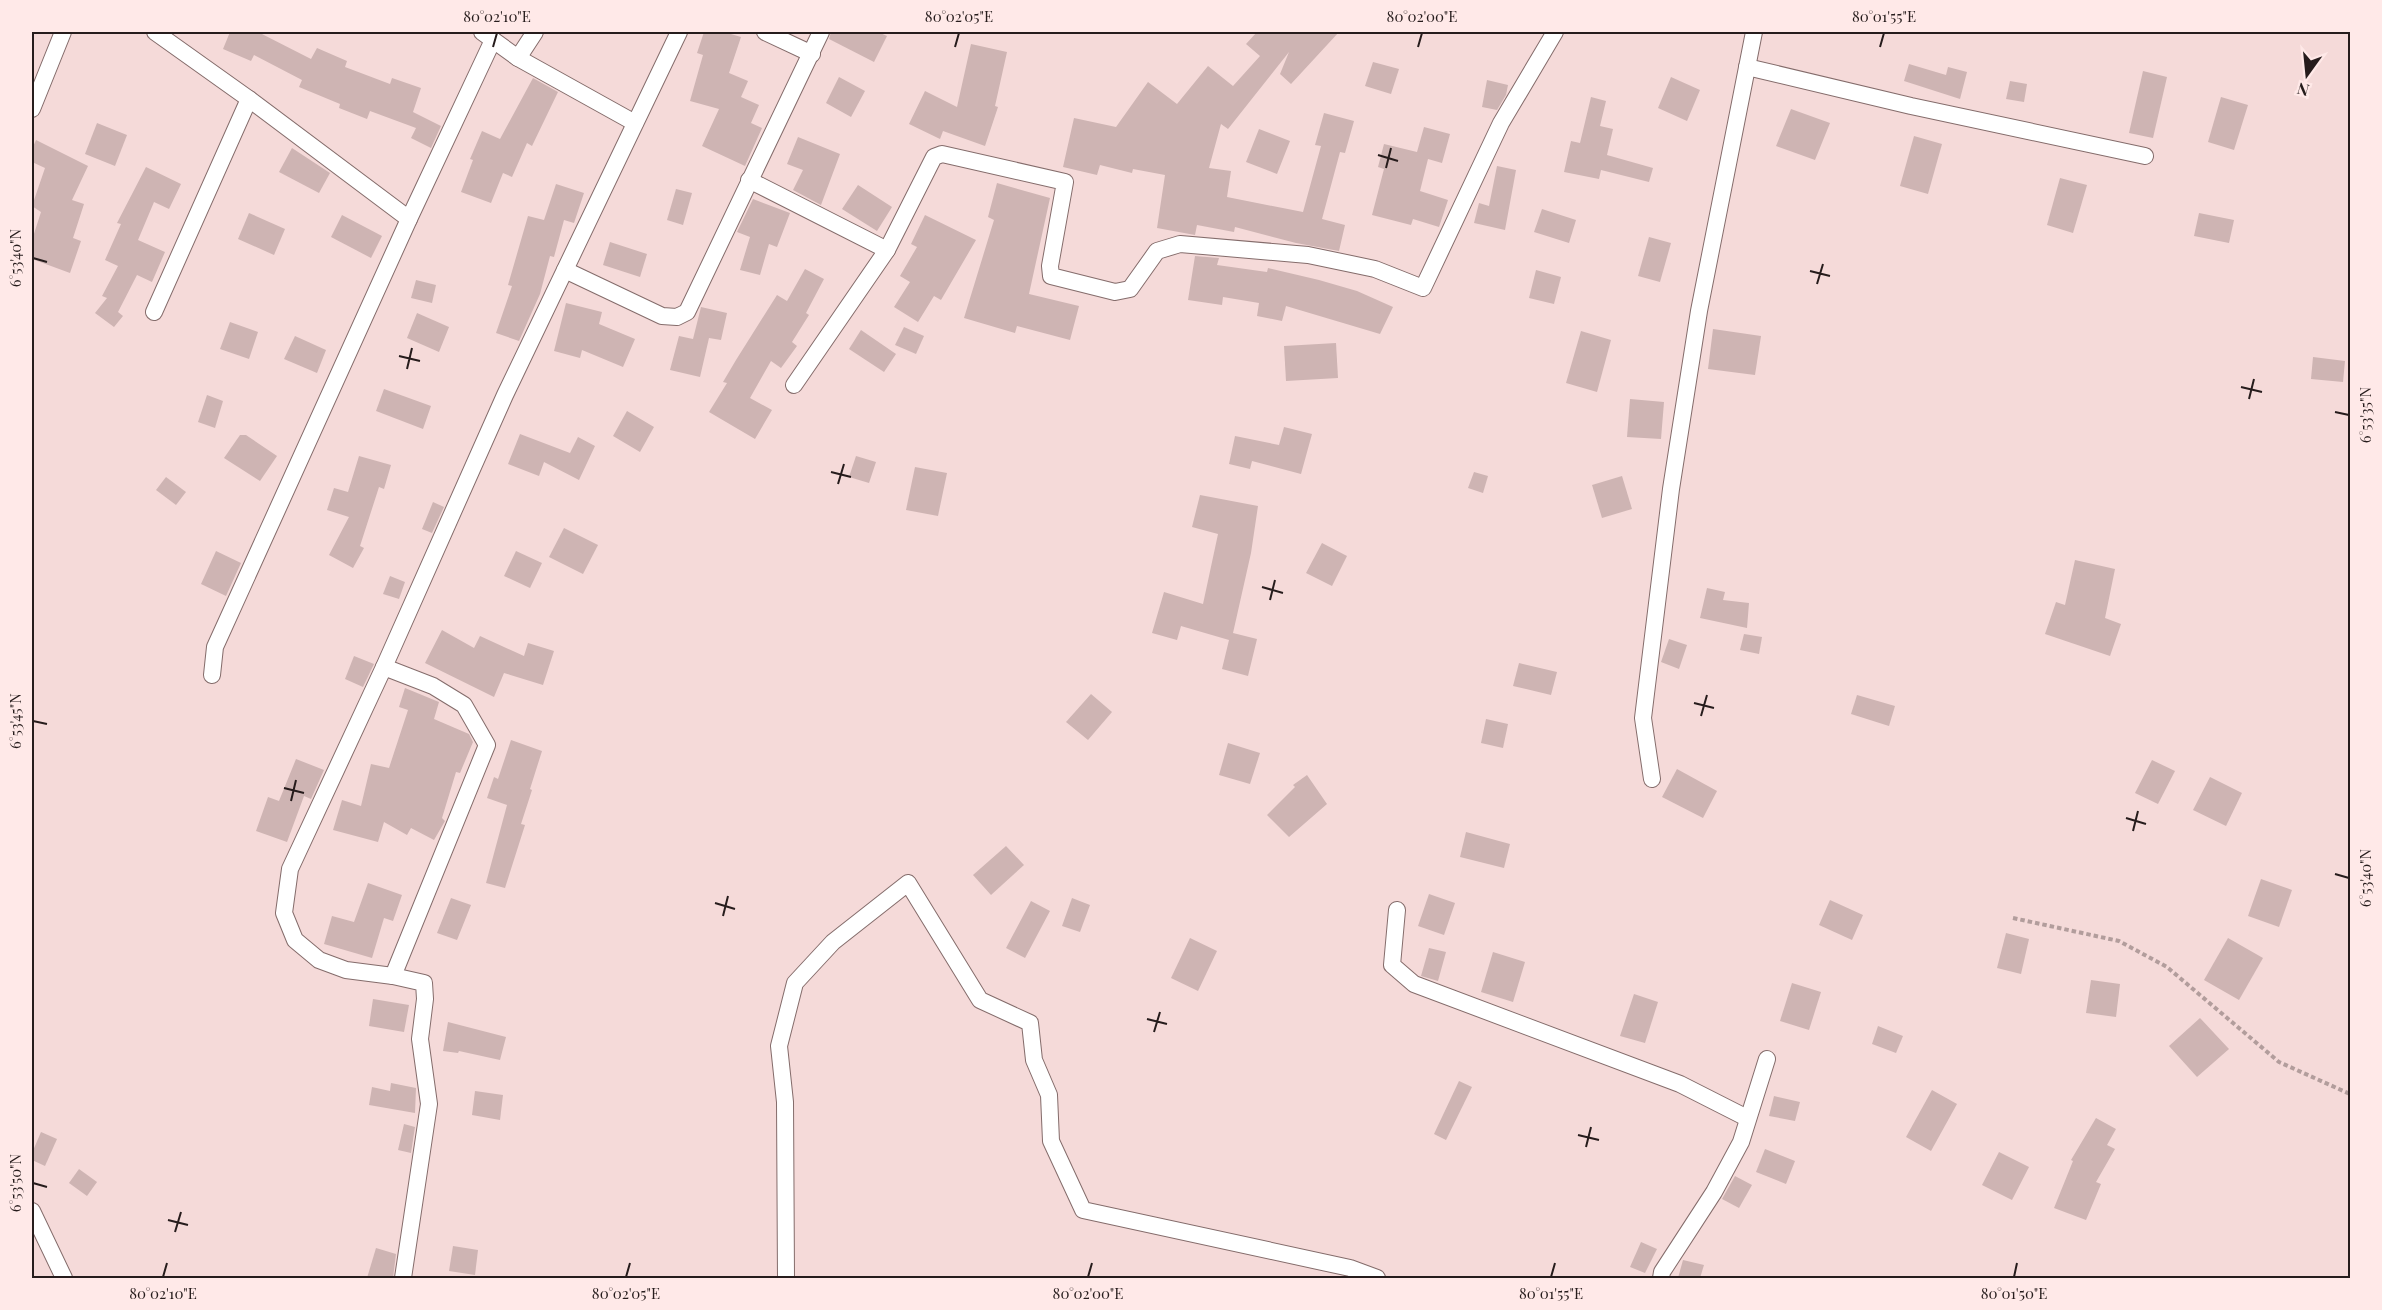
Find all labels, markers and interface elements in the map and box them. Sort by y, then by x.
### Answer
text: 80°02'10"E [463,6,531,26]
text: 80°02'05"E [925,6,993,26]
text: 80°02'00"E [1387,6,1457,26]
text: 80°01'55"E [1852,6,1916,26]
north arrow [2277,45,2337,105]
text: N [2294,78,2311,102]
text: 6°53'40"N [5,228,25,287]
text: 6°53'35"N [2355,386,2375,443]
text: 6°53'45"N [5,693,25,749]
text: 6°53'40"N [2355,848,2375,907]
text: 6°53'50"N [5,1153,25,1212]
text: 80°02'10"E [129,1283,197,1303]
text: 80°02'05"E [592,1283,660,1303]
text: 80°02'00"E [1053,1283,1123,1303]
text: 80°01'55"E [1519,1283,1583,1303]
text: 80°01'50"E [1981,1283,2047,1303]

